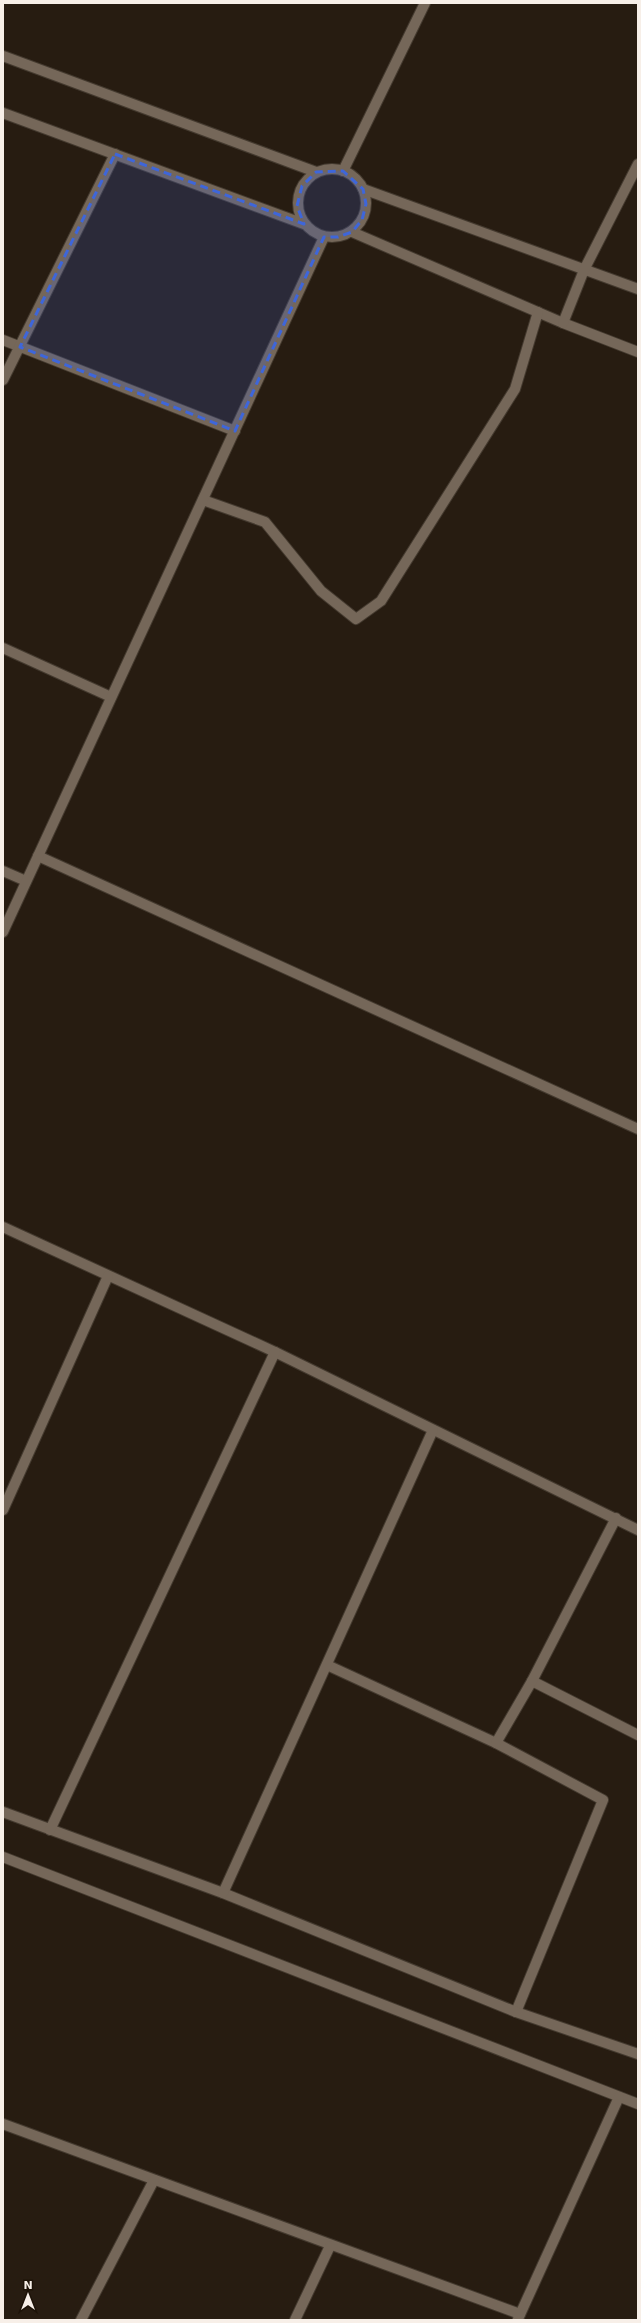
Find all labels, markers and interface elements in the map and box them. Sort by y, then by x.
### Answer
north arrow [8,2275,48,2315]
text: N [23,2279,33,2292]

